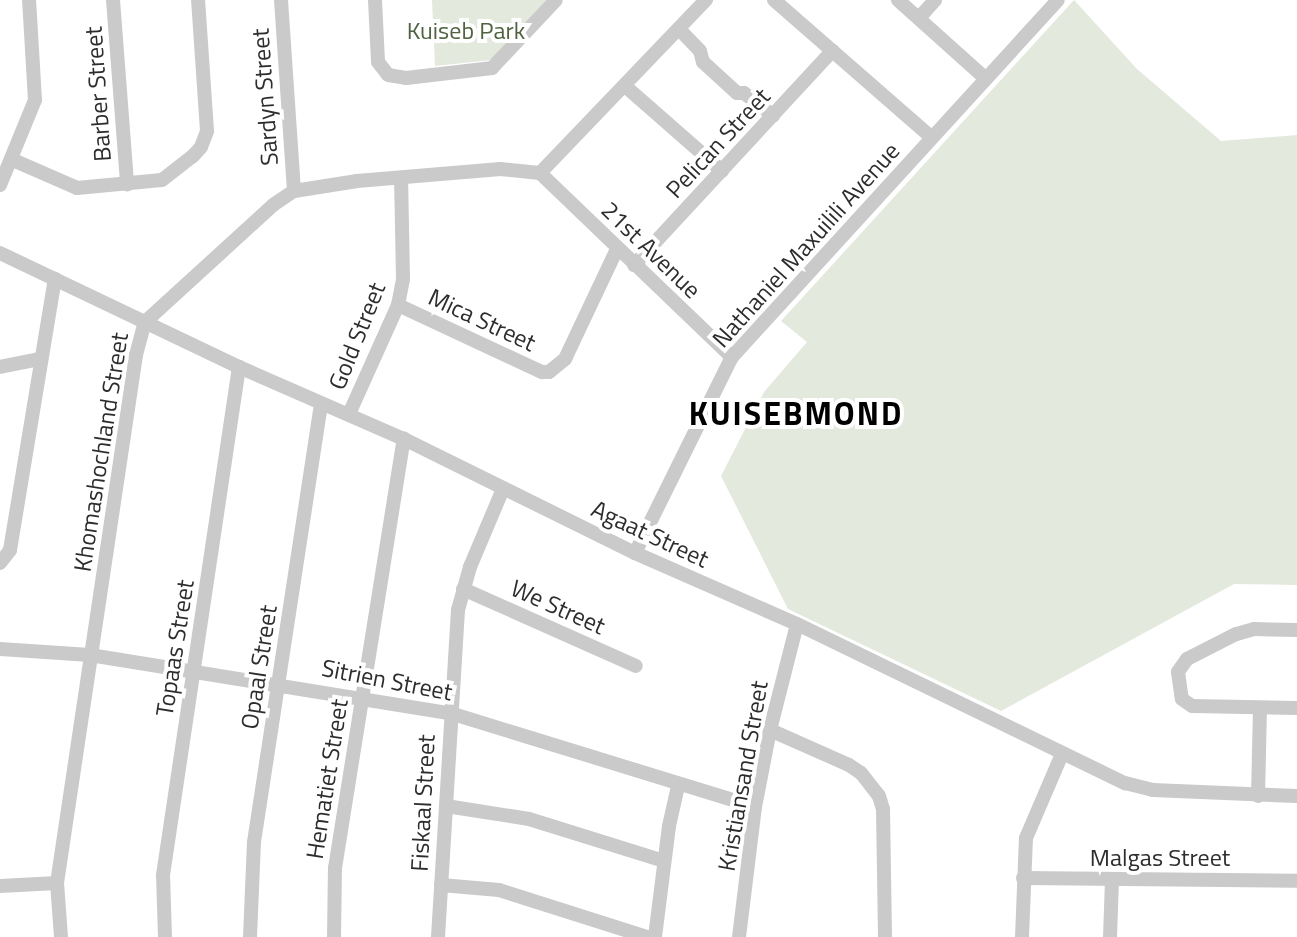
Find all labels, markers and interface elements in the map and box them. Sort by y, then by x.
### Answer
park label: Kuiseb Park [407,17,525,45]
street label: Barber Street [79,26,117,162]
street label: Sardyn Street [246,27,284,167]
street label: Pelican Street [660,82,776,204]
street label: Nathaniel Maxuilili Avenue [706,137,906,353]
street label: 21st Avenue [595,196,707,304]
street label: Gold Street [323,278,391,394]
street label: Mica Street [424,283,540,357]
street label: Khomashochland Street [68,330,134,574]
district label: KUISEBMOND [689,394,903,432]
street label: Agaat Street [587,494,713,574]
street label: We Street [506,573,610,641]
street label: Topaas Street [150,578,200,718]
street label: Opaal Street [235,603,283,731]
street label: Sitrien Street [319,653,455,707]
street label: Kristiansand Street [712,679,774,873]
street label: Hematiet Street [300,697,354,861]
street label: Fiskaal Street [405,734,441,872]
street label: Malgas Street [1090,844,1230,872]

